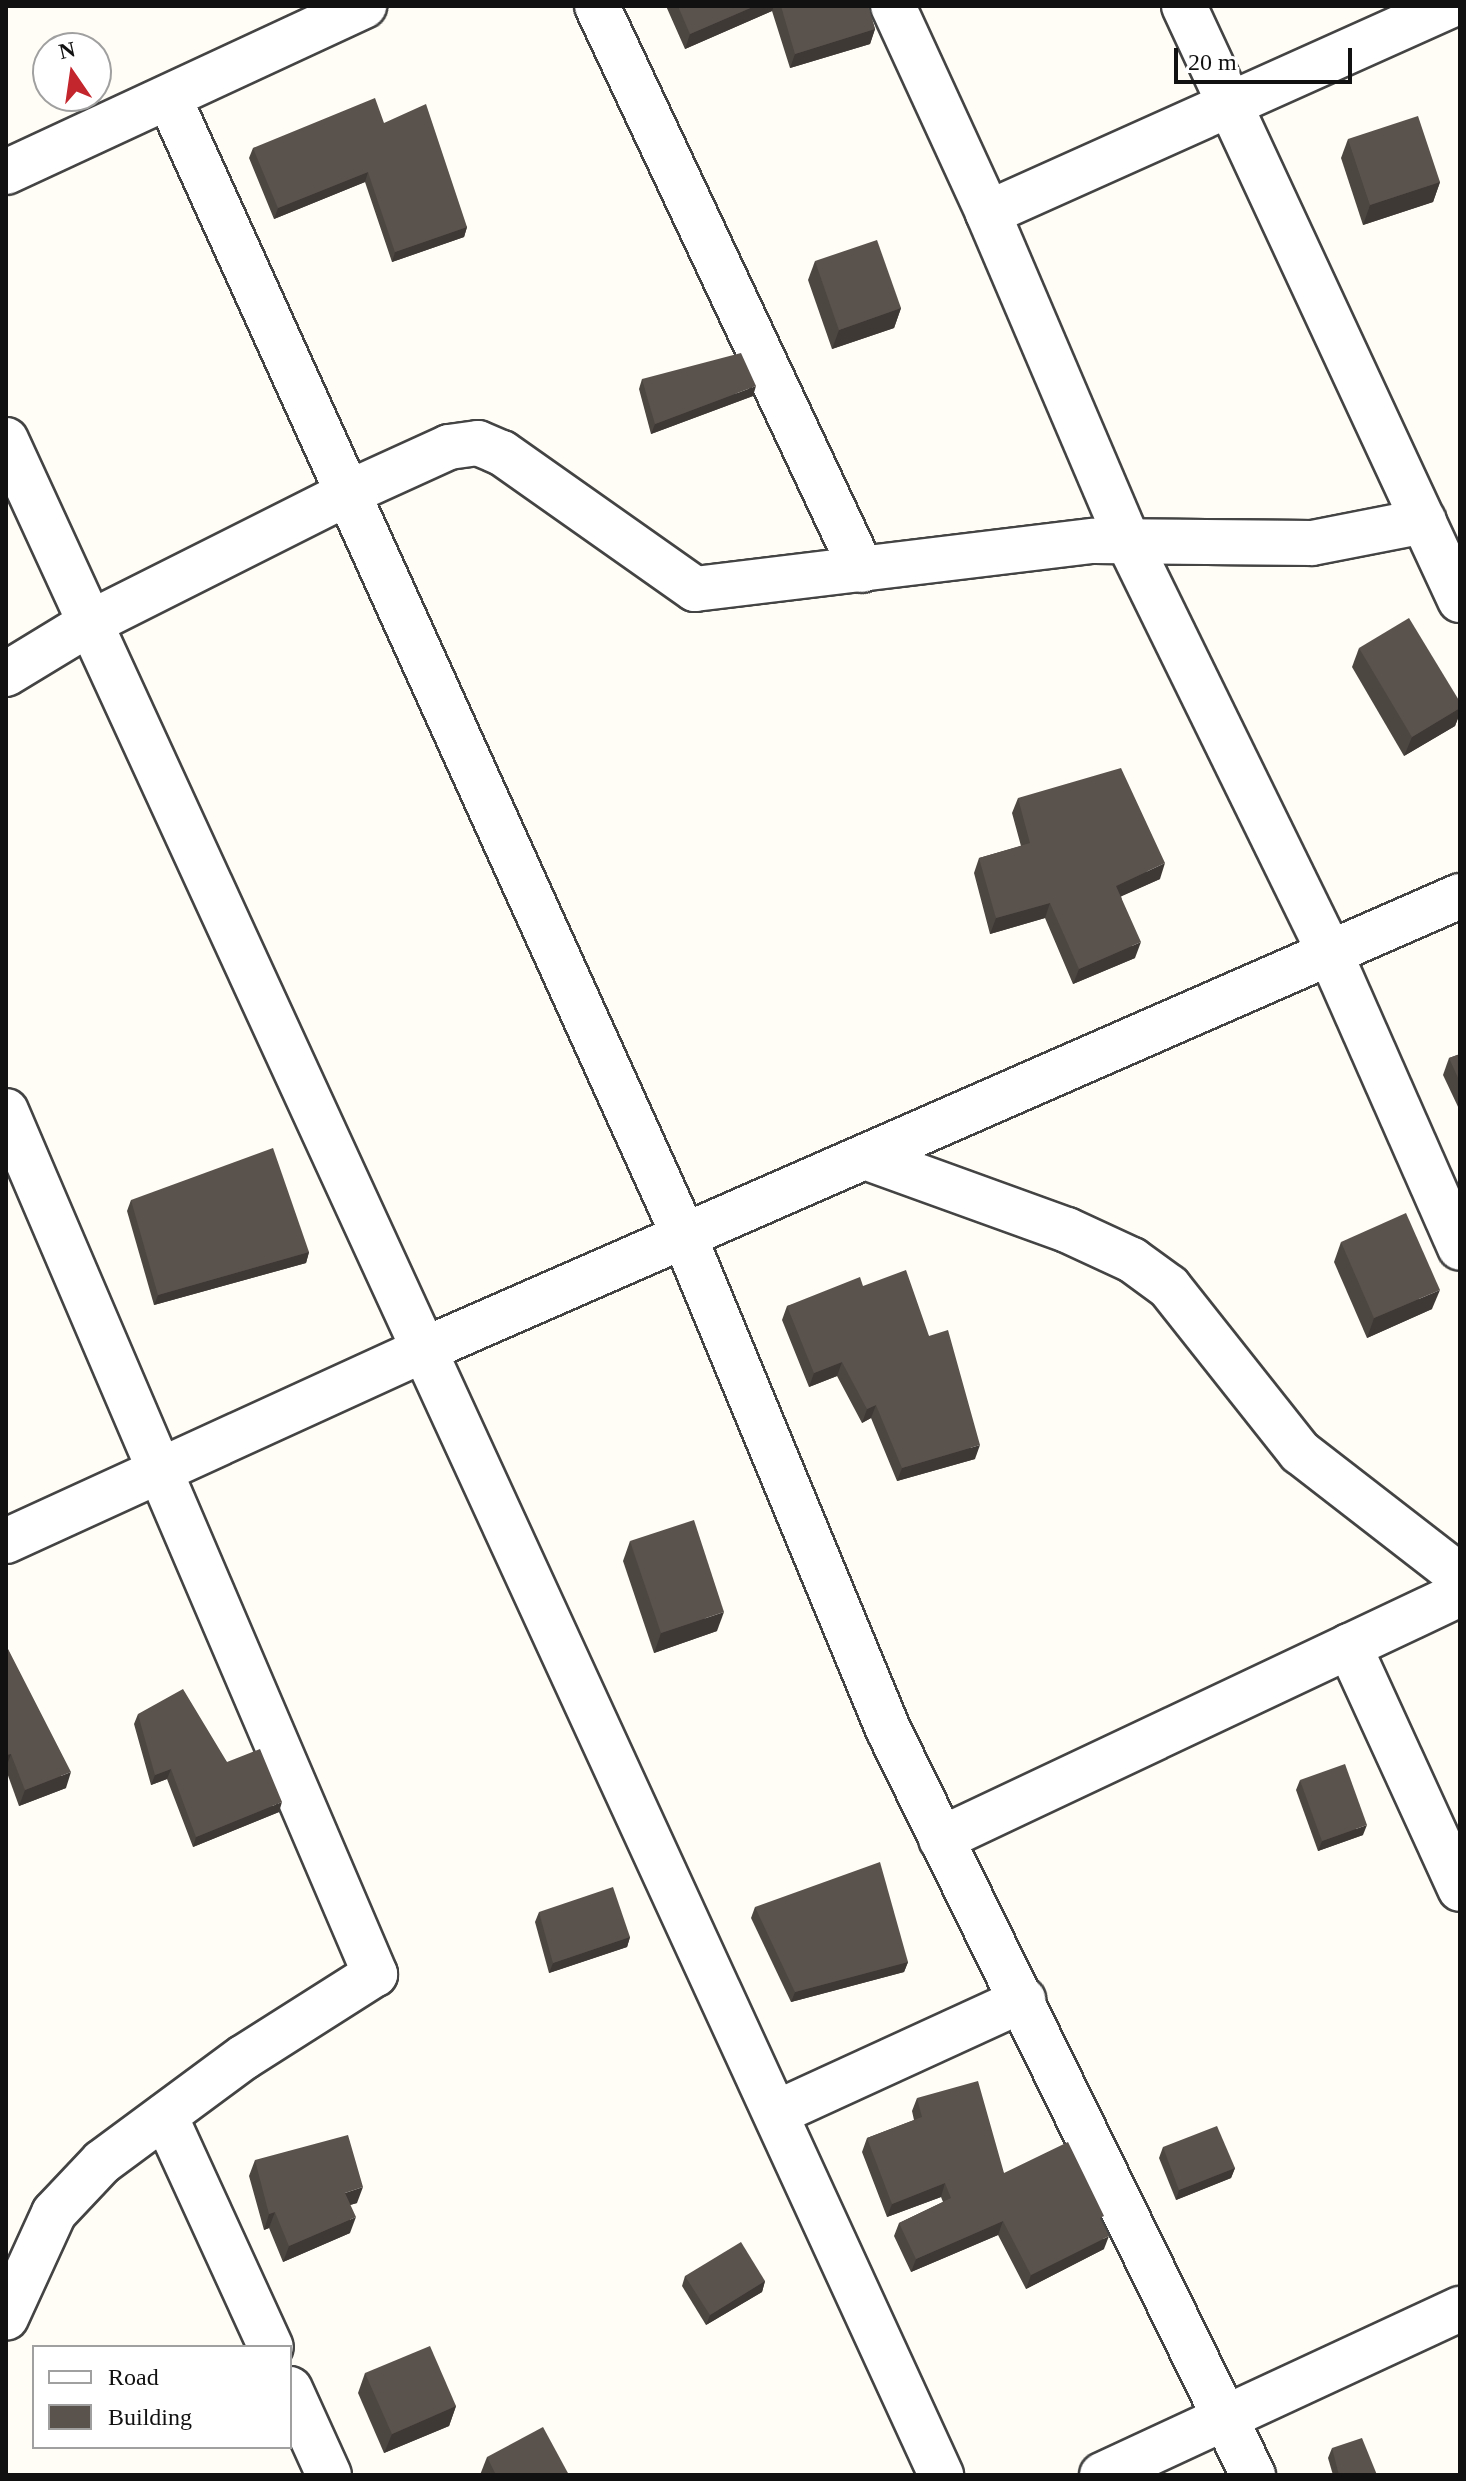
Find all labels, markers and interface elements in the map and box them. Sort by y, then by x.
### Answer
north arrow [32,32,112,112]
scale bar [1178,32,1356,82]
text: N [56,36,77,64]
text: 20 m [1188,49,1237,75]
legend [32,2345,292,2449]
text: Road [108,2364,159,2390]
text: Building [108,2404,192,2430]

